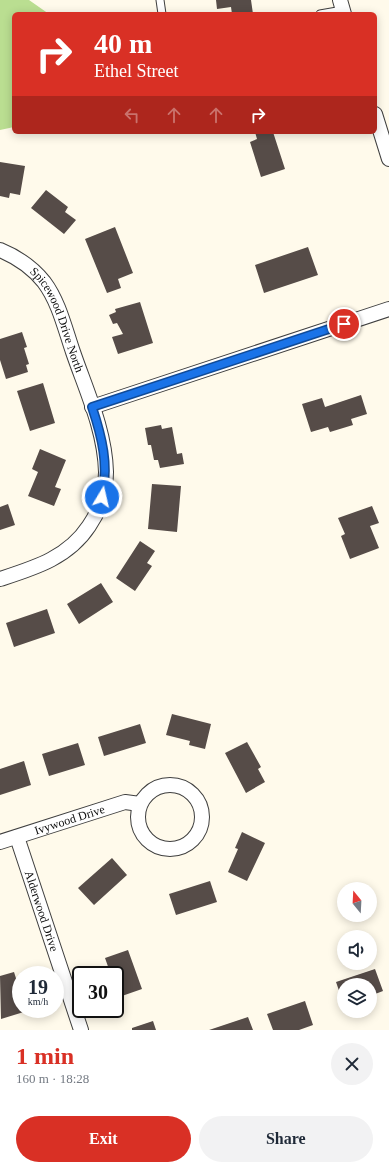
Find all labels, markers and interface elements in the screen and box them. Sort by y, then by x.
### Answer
icon: right [28,28,80,80]
text: 40 m [94,28,152,59]
text: Ethel Street [94,61,178,81]
icon: left [121,104,143,126]
icon: ahead [163,104,185,126]
icon: ahead [205,104,227,126]
icon: right [247,104,269,126]
street label: Spicewood Drive North [27,264,87,374]
pin [327,307,361,341]
icon: arrive [333,313,355,335]
position arrow [81,476,123,518]
street label: Ivywood Drive [33,802,106,838]
street label: Alderwood Drive [22,869,61,953]
north arrow [337,882,377,922]
map controls [337,882,377,1018]
button: sound [337,930,377,970]
speed limit sign: 30 [72,966,124,1018]
text: 19 [28,976,48,998]
button: layers [337,978,377,1018]
text: km/h [28,996,48,1007]
text: 1 min [16,1043,74,1069]
button: close [331,1043,373,1085]
text: 160 m · 18:28 [16,1071,89,1086]
button: Exit [16,1116,191,1162]
button: Share [199,1116,373,1162]

